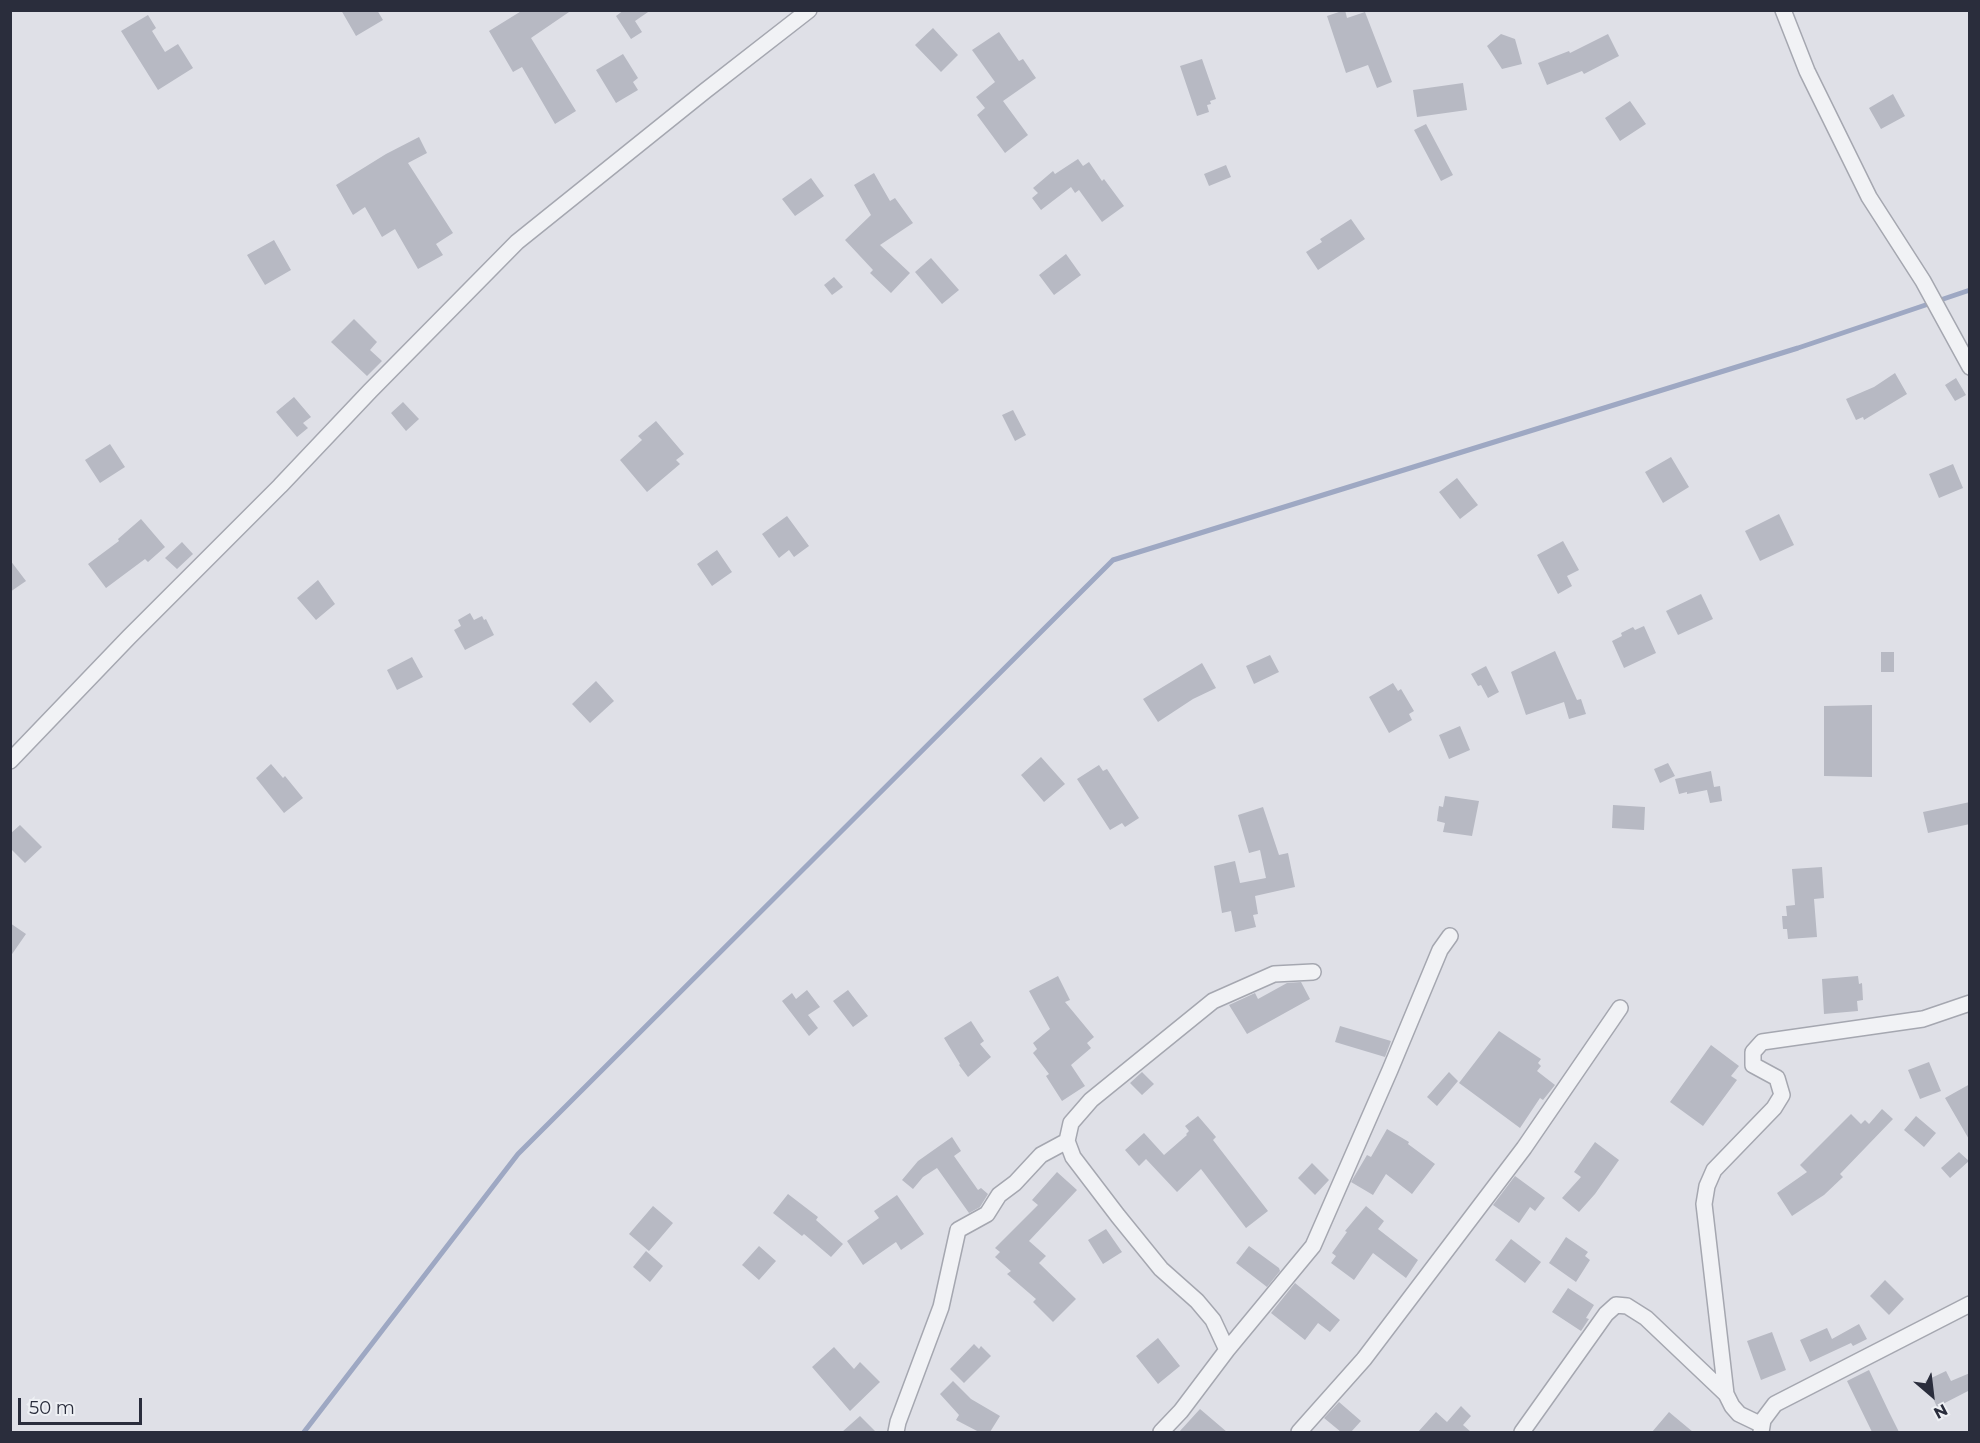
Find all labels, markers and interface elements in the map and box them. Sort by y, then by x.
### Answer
north arrow [1902,1365,1962,1425]
scale bar [21,1386,146,1424]
text: 50 m [29,1397,75,1419]
text: N [1931,1400,1951,1423]

